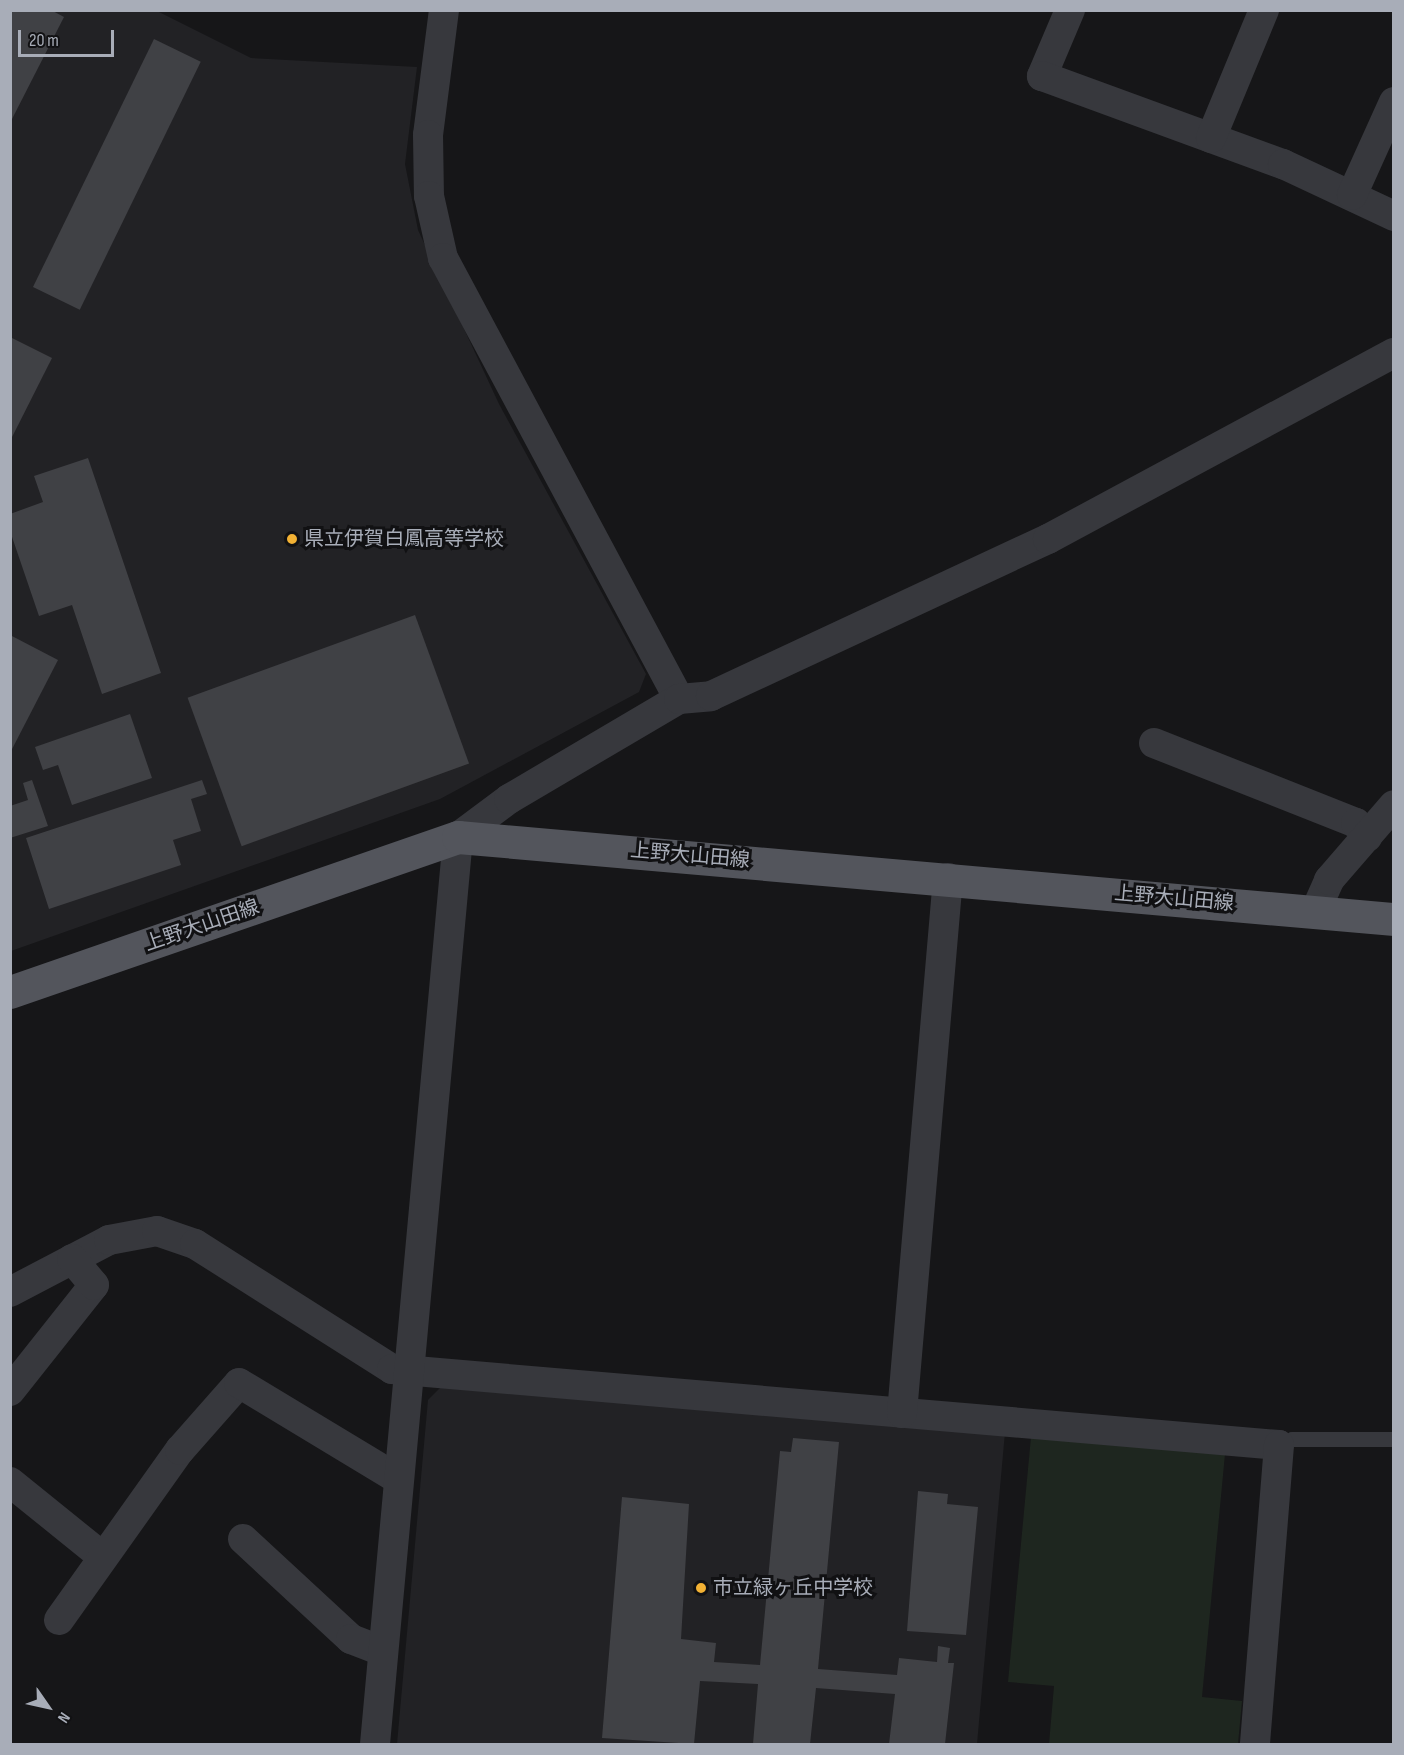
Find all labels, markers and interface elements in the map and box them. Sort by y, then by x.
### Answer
scale bar [21,18,117,56]
text: 20 m [29,30,59,51]
place label: 県立伊賀白鳳高等学校 [304,527,504,551]
marker: 県立伊賀白鳳高等学校 [285,532,299,546]
street label: 上野大山田線 [629,839,751,873]
street label: 上野大山田線 [1113,882,1235,916]
street label: 上野大山田線 [141,895,263,957]
place label: 市立緑ヶ丘中学校 [713,1576,873,1600]
marker: 市立緑ヶ丘中学校 [694,1581,708,1595]
north arrow [18,1677,78,1737]
text: N [53,1708,74,1726]

